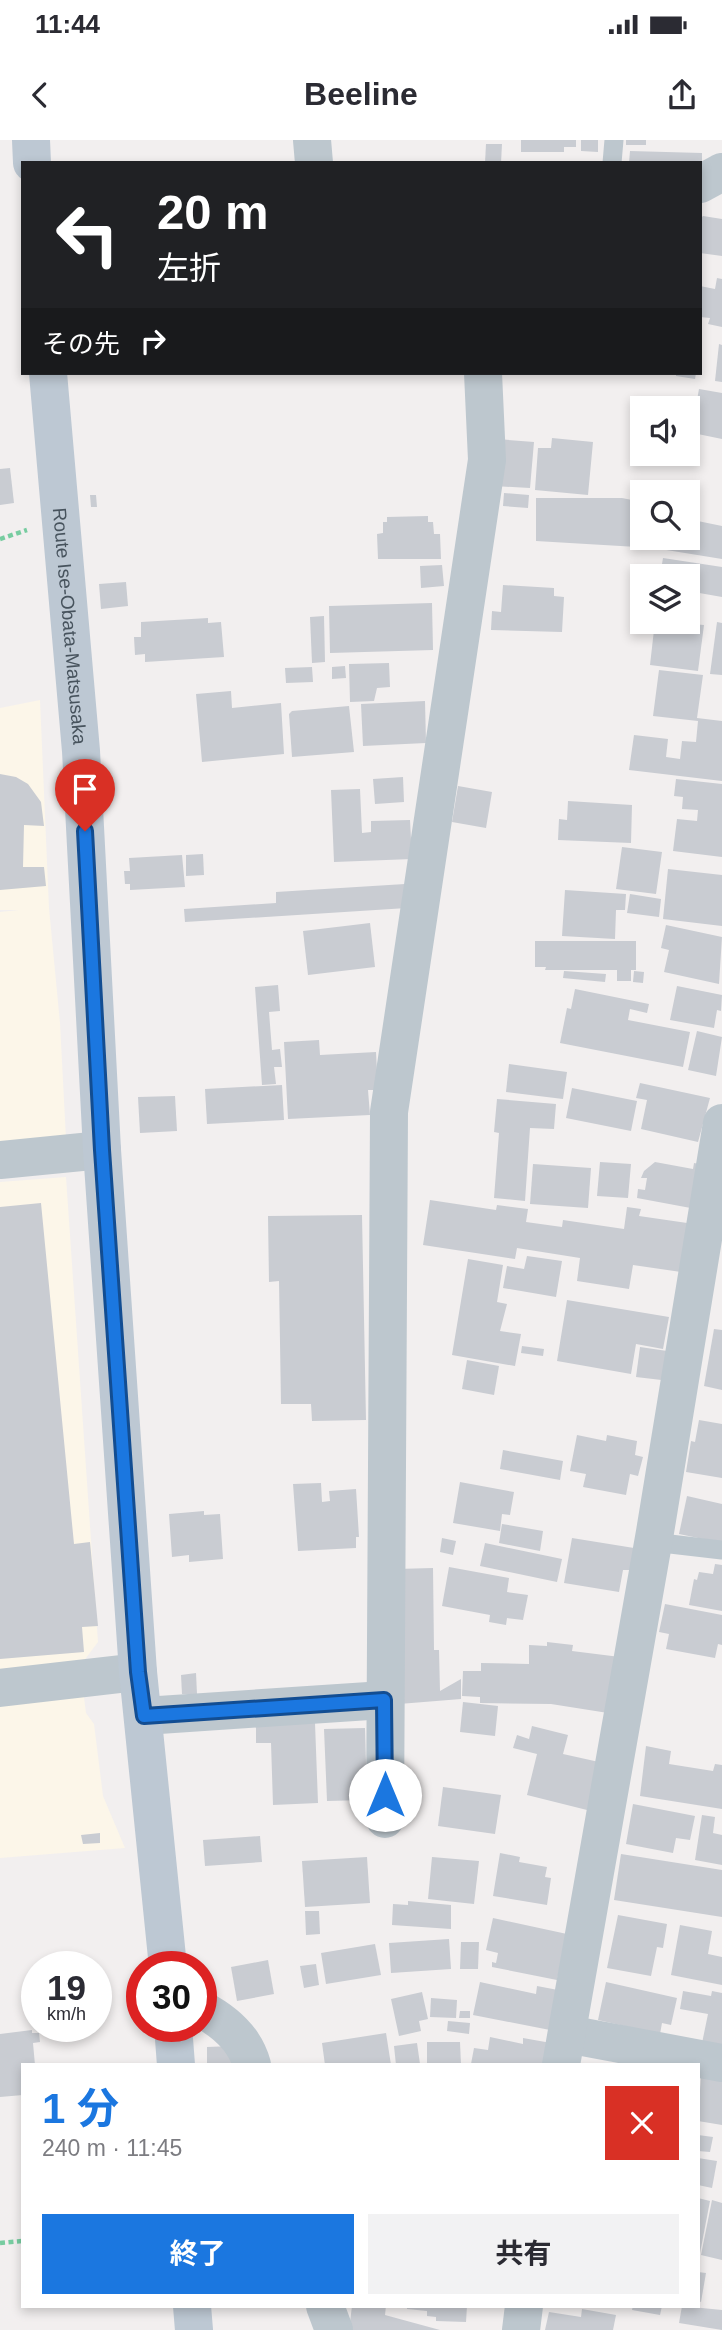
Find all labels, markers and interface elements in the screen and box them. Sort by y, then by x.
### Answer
text: 11:44 [35,9,100,39]
icon: back [21,76,59,114]
text: Beeline [304,76,418,112]
icon: share [663,76,701,114]
text: 20 m [157,185,269,239]
icon: left [42,189,133,280]
text: 左折 [157,250,221,286]
icon: right [134,322,172,360]
text: その先 [42,329,120,359]
map controls [630,396,700,634]
button: sound [630,396,700,466]
button: search [630,480,700,550]
street label: Route Ise-Obata-Matsusaka [49,507,91,746]
button: layers [630,564,700,634]
pin [55,759,115,831]
icon: arrive [66,770,104,808]
position arrow [348,1758,422,1832]
speed limit sign: 30 [126,1951,217,2042]
text: 19 [47,1968,86,2007]
text: km/h [47,2004,86,2024]
text: 1 分 [42,2085,119,2132]
button: close [605,2086,679,2160]
text: 240 m · 11:45 [42,2135,182,2161]
button: 終了 [42,2214,354,2294]
button: 共有 [368,2214,679,2294]

